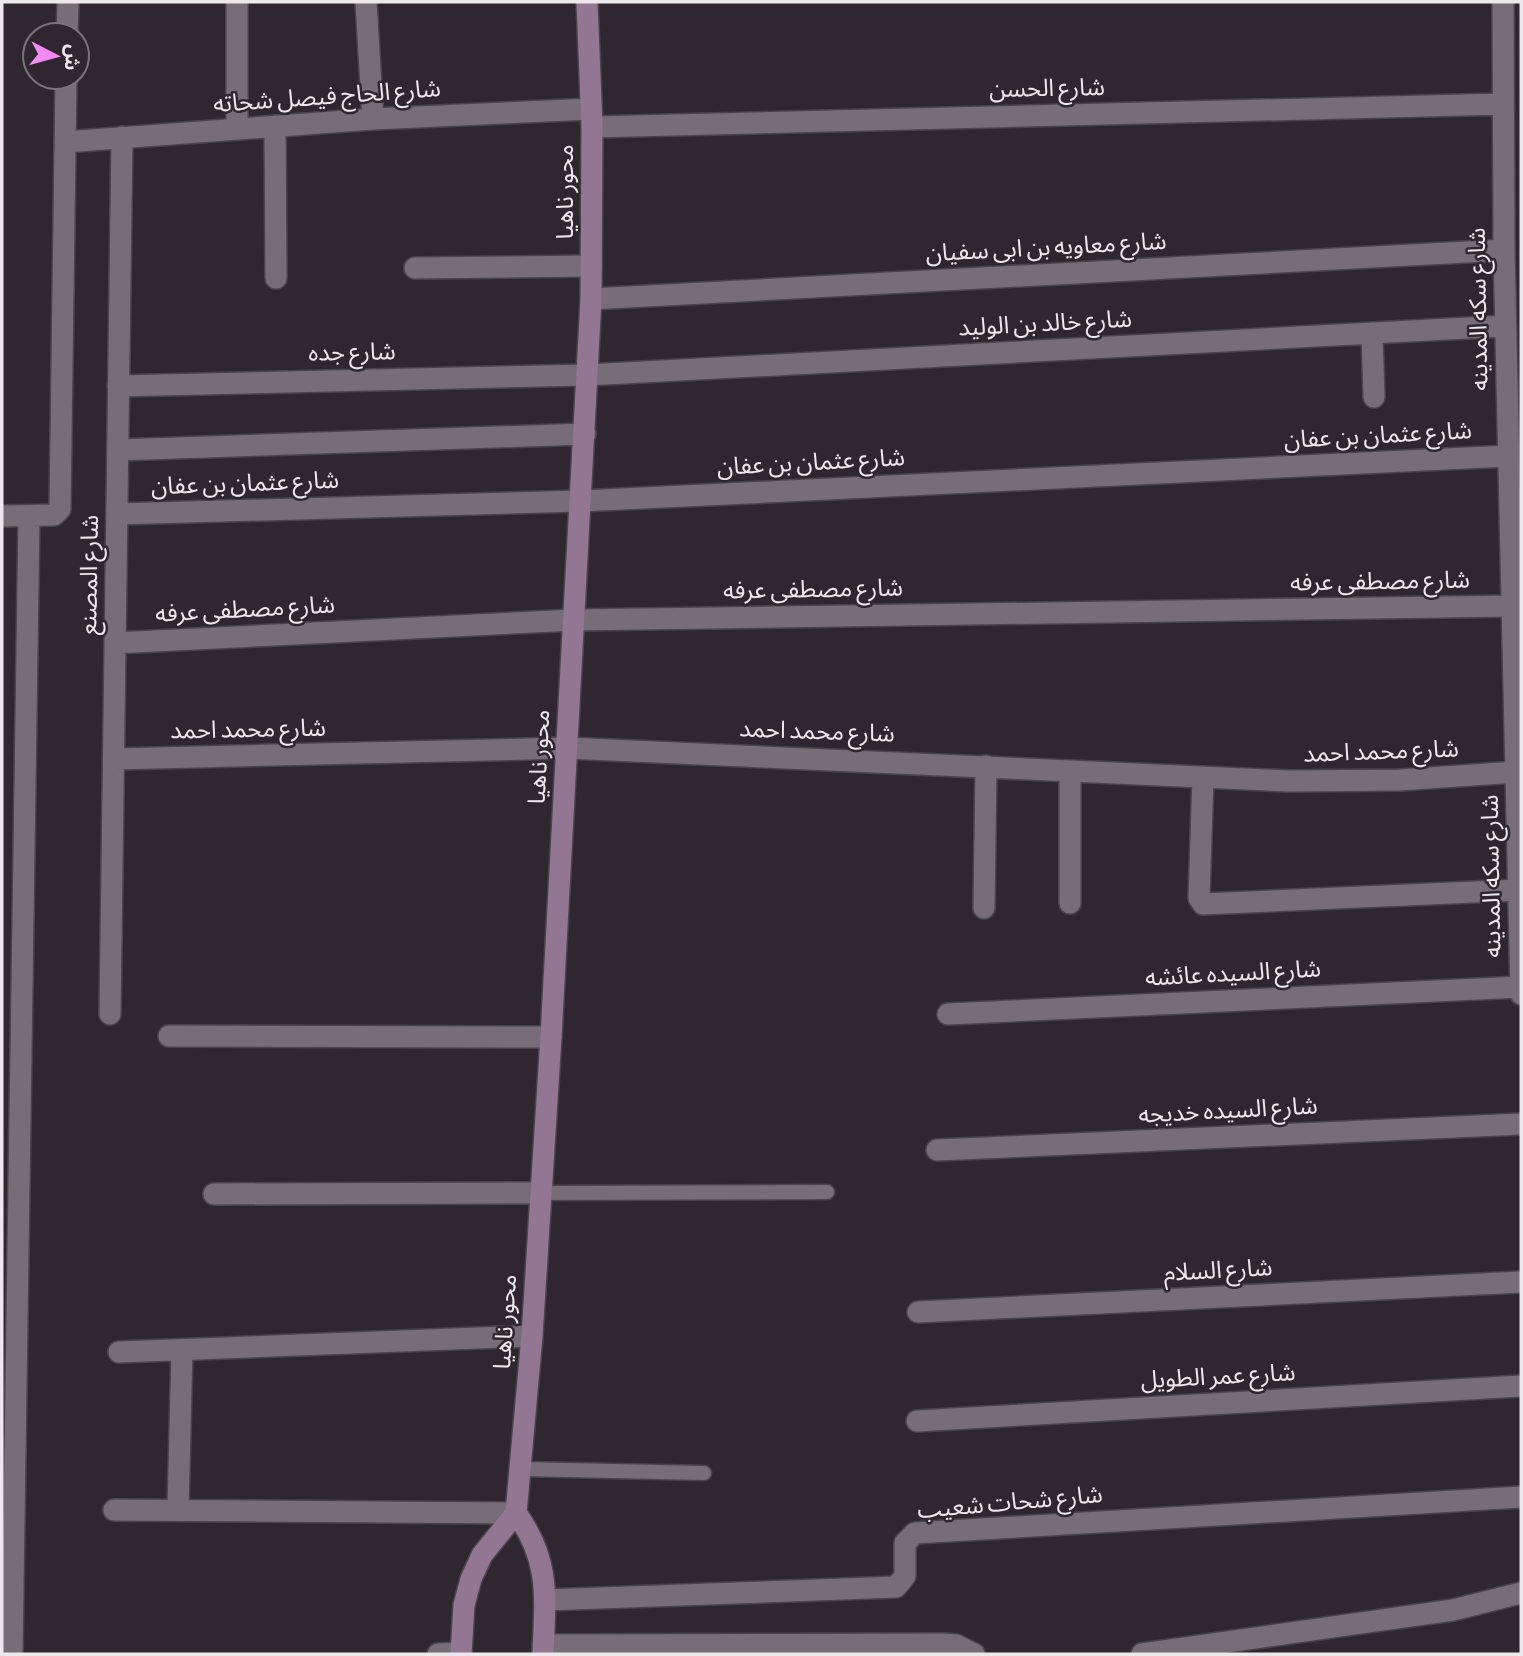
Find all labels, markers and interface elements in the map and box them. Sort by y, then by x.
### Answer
north arrow [21,21,91,91]
text: ش [61,44,82,72]
street label: شارع الحسن [989,76,1105,106]
street label: شارع الحاج فيصل شحاته [212,77,442,121]
street label: محور ناهيا [554,144,579,240]
street label: شارع سكه المدينه [1466,227,1496,391]
street label: شارع معاويه بن ابى سفيان [925,230,1167,270]
street label: شارع خالد بن الوليد [957,307,1133,345]
street label: شارع جده [308,340,396,370]
street label: شارع عثمان بن عفان [1283,419,1473,457]
street label: شارع عثمان بن عفان [716,446,906,484]
street label: شارع عثمان بن عفان [150,469,340,503]
street label: شارع المصنع [77,515,107,635]
street label: شارع مصطفى عرفه [1290,568,1470,600]
street label: شارع مصطفى عرفه [723,576,903,608]
street label: شارع مصطفى عرفه [155,593,336,631]
street label: محور ناهيا [526,709,555,805]
street label: شارع محمد احمد [170,717,326,747]
street label: شارع محمد احمد [739,717,895,751]
street label: شارع محمد احمد [1303,737,1459,771]
street label: شارع سكه المدينه [1479,794,1509,958]
street label: شارع السيده عائشه [1144,957,1322,995]
street label: شارع السيده خديجه [1138,1094,1318,1132]
street label: شارع السلام [1163,1256,1273,1291]
street label: محور ناهيا [491,1274,522,1370]
street label: شارع عمر الطويل [1140,1361,1296,1397]
street label: شارع شحات شعيب [916,1483,1104,1527]

